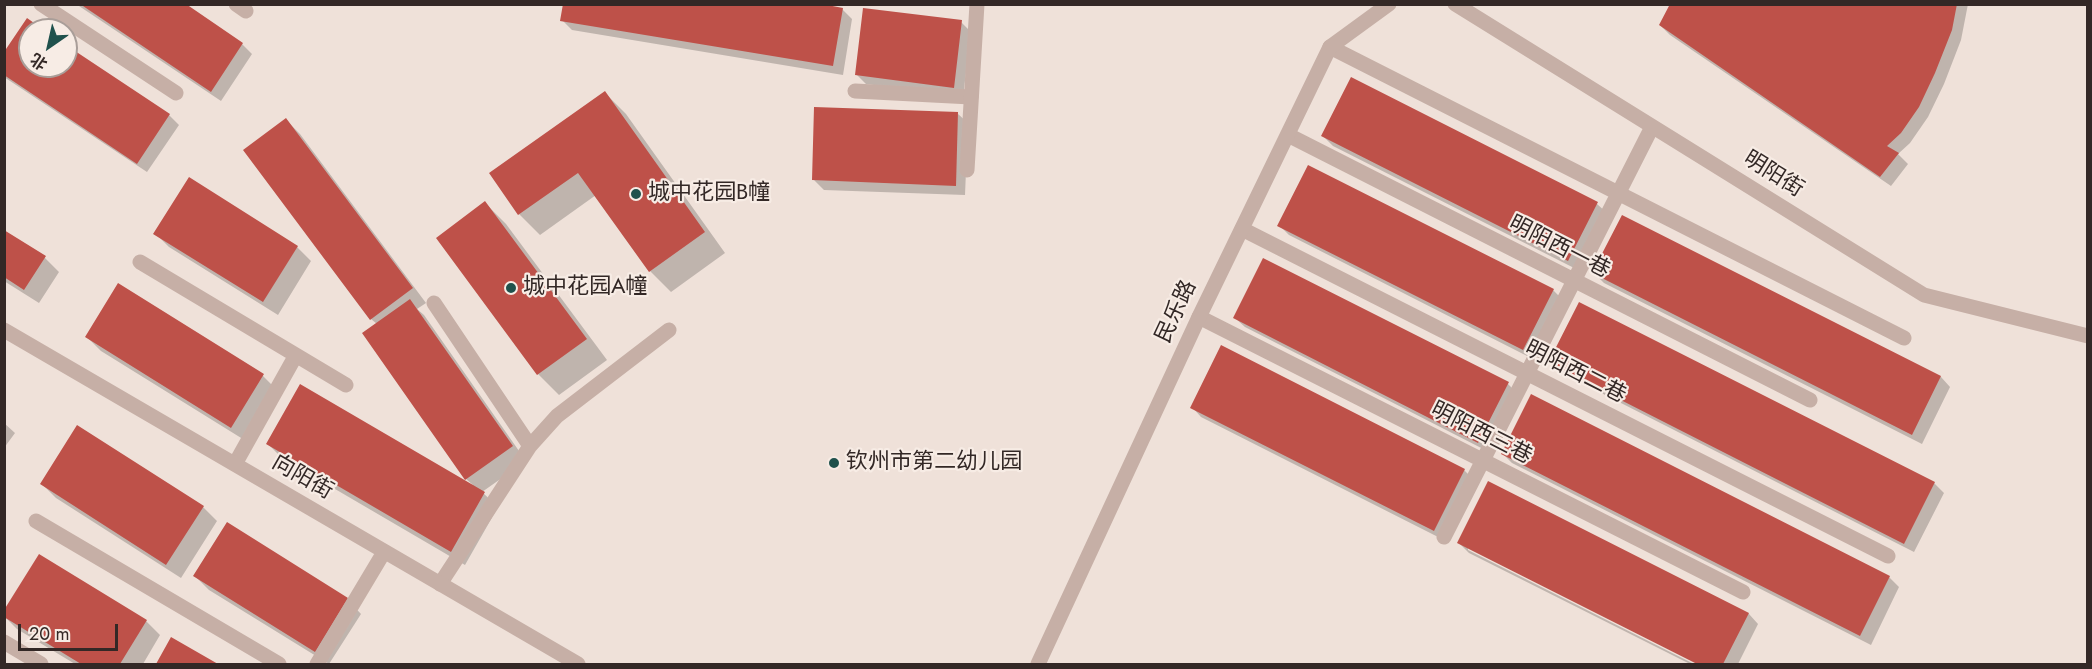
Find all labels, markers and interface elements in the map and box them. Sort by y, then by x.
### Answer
north arrow [18,18,78,78]
text: 北 [26,48,52,76]
street label: 明阳街 [1738,146,1808,204]
place label: 城中花园B幢 [648,181,770,207]
marker: 城中花园B幢 [629,187,643,201]
street label: 明阳西一巷 [1504,211,1614,285]
place label: 城中花园A幢 [523,275,648,301]
street label: 民乐路 [1151,277,1203,347]
marker: 城中花园A幢 [504,281,518,295]
street label: 明阳西二巷 [1520,336,1630,410]
street label: 明阳西三巷 [1426,397,1536,471]
street label: 向阳街 [267,450,337,506]
place label: 钦州市第二幼儿园 [846,450,1022,476]
marker: 钦州市第二幼儿园 [827,456,841,470]
scale bar [21,612,122,650]
text: 20 m [29,621,69,647]

